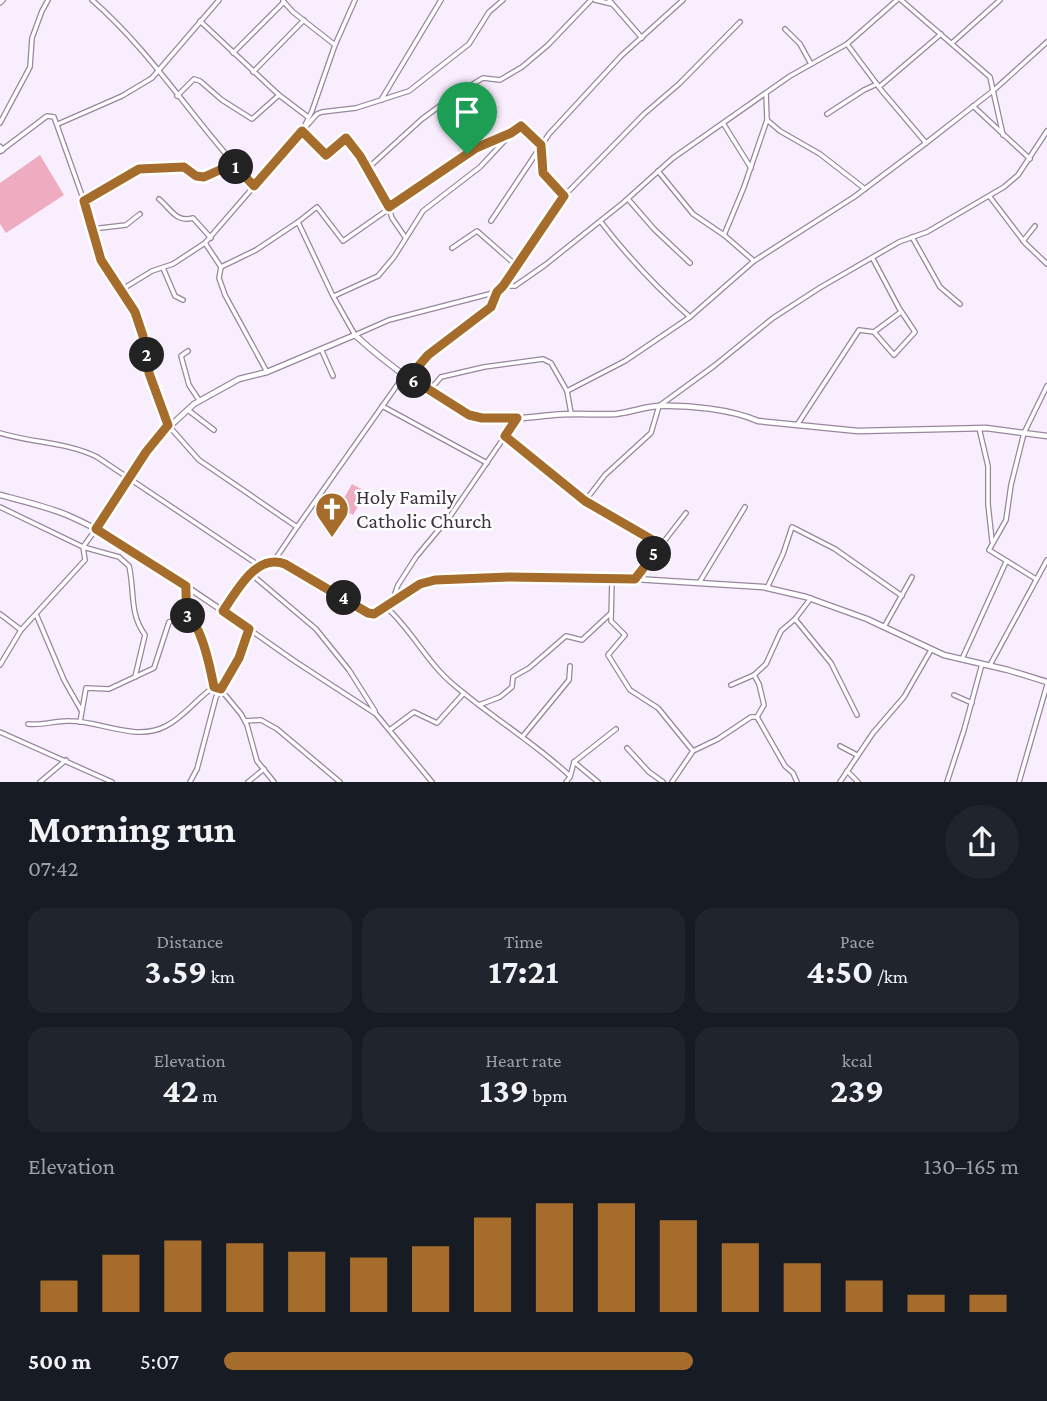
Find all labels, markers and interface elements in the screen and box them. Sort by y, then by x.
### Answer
pin [437,82,497,154]
icon: arrive [448,93,486,131]
pin: 1 [218,150,254,184]
text: 1 [232,156,239,177]
pin: 2 [130,338,164,372]
text: 2 [142,344,151,365]
pin: 6 [396,364,432,398]
text: 6 [408,370,419,391]
place label: Holy Family Catholic Church [356,485,492,533]
church icon: Holy Family Catholic Church [313,490,351,539]
pin: 5 [636,536,672,572]
text: 5 [649,543,658,564]
pin: 4 [326,580,362,616]
text: 4 [338,587,349,608]
pin: 3 [170,598,206,634]
text: 3 [183,605,192,626]
button: share [945,805,1019,879]
text: Morning run [28,808,236,850]
text: 07:42 [28,855,78,881]
text: Distance [157,931,223,952]
text: Time [504,931,543,952]
text: Pace [840,931,874,952]
text: 3.59 [145,952,207,991]
text: 17:21 [488,952,559,991]
text: 4:50 [806,952,873,991]
text: km [207,966,235,987]
text: /km [873,966,908,987]
text: Elevation [154,1050,226,1071]
text: Heart rate [486,1050,561,1071]
text: kcal [842,1050,872,1071]
text: 42 [162,1071,199,1110]
text: 139 [480,1071,529,1110]
text: 239 [830,1071,884,1110]
text: m [199,1085,217,1106]
text: bpm [529,1085,567,1106]
text: Elevation [28,1153,115,1179]
text: 130–165 m [924,1153,1019,1179]
text: 500 m [28,1348,91,1374]
text: 5:07 [140,1348,179,1374]

